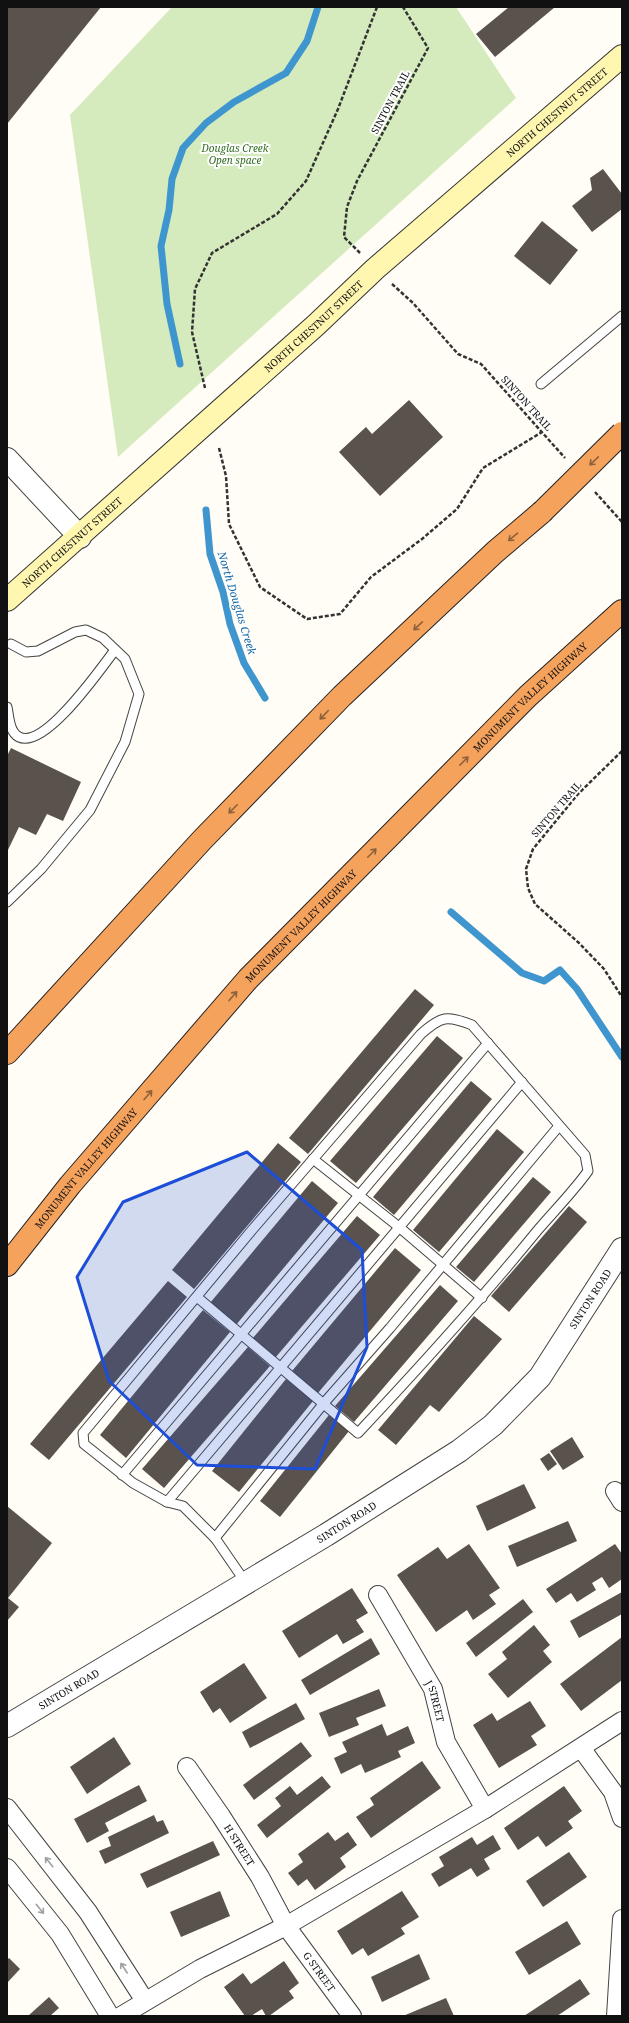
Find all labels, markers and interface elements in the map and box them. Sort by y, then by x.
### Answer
street label: NORTH CHESTNUT STREET [503,65,611,160]
street label: SINTON TRAIL [367,68,413,136]
park label: Douglas Creek Open space [201,141,269,167]
street label: NORTH CHESTNUT STREET [261,277,366,375]
street label: SINTON TRAIL [498,372,556,434]
one-way arrow [589,456,599,466]
street label: NORTH CHESTNUT STREET [19,494,125,591]
one-way arrow [507,532,518,541]
water label: North Douglas Creek [214,549,261,657]
one-way arrow [413,621,423,631]
street label: MONUMENT VALLEY HIGHWAY [470,638,591,755]
one-way arrow [319,710,329,720]
one-way arrow [459,756,469,766]
street label: SINTON TRAIL [528,778,584,840]
one-way arrow [228,804,238,814]
one-way arrow [367,848,377,858]
street label: MONUMENT VALLEY HIGHWAY [242,866,360,985]
one-way arrow [228,991,237,1002]
one-way arrow [143,1090,152,1100]
street label: MONUMENT VALLEY HIGHWAY [31,1104,141,1231]
street label: SINTON ROAD [566,1266,614,1331]
street label: SINTON ROAD [314,1498,379,1546]
street label: SINTON ROAD [36,1665,102,1713]
street label: J STREET [422,1677,448,1723]
street label: H STREET [221,1821,258,1869]
one-way arrow [44,1857,53,1868]
one-way arrow [36,1904,44,1915]
street label: G STREET [300,1949,339,1994]
one-way arrow [120,1963,128,1974]

